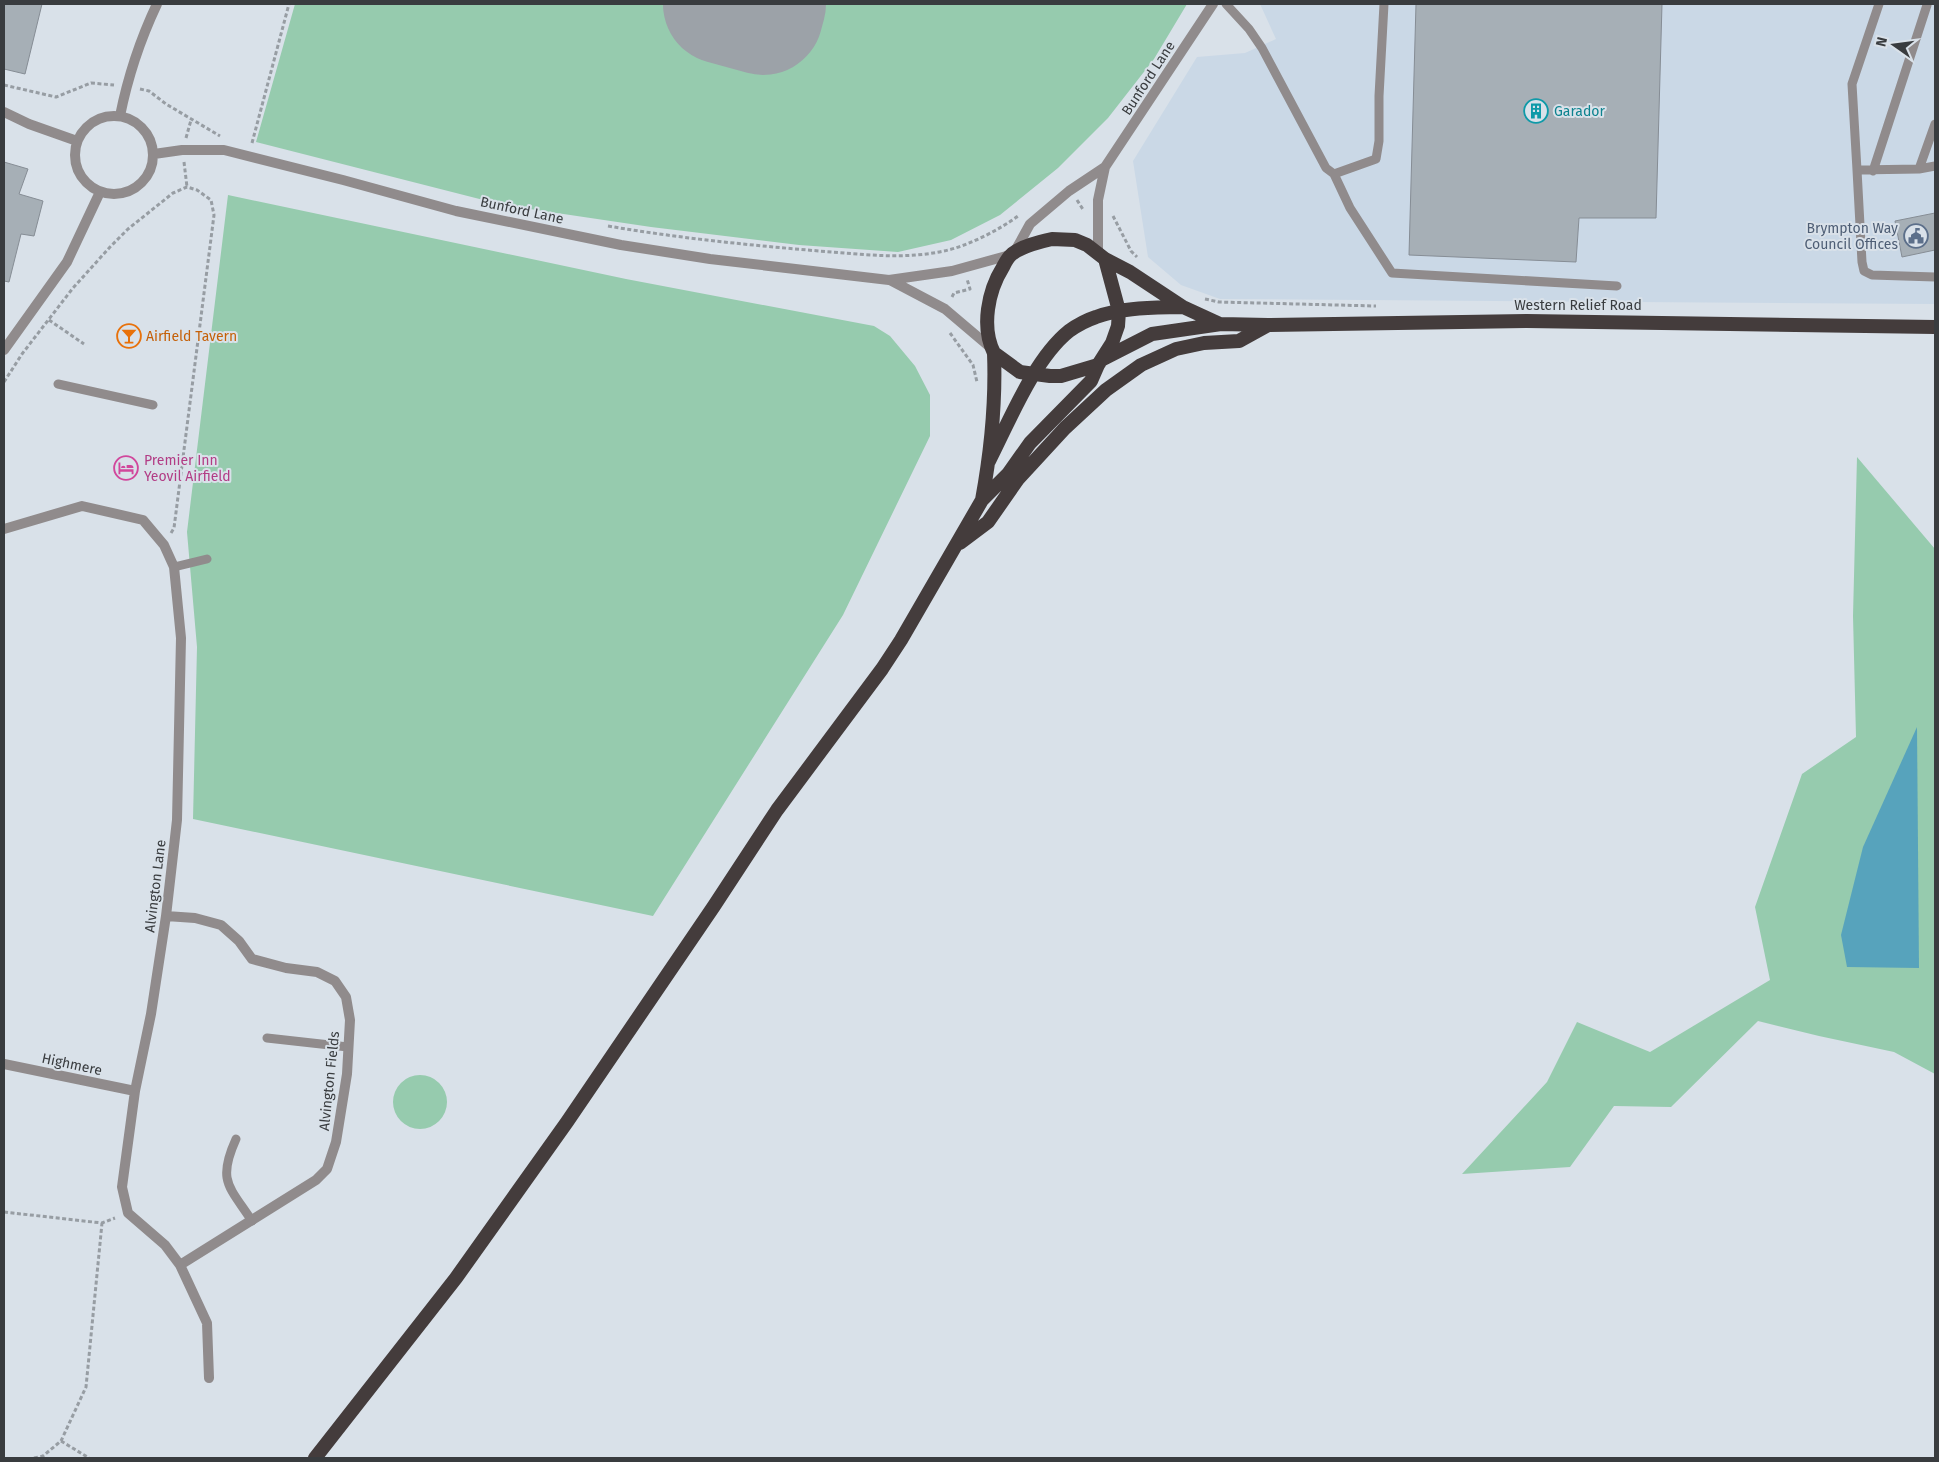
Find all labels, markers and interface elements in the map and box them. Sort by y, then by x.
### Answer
north arrow [1869,20,1919,70]
text: N [1872,35,1891,49]
street label: Bunford Lane [1118,38,1179,119]
building icon: Garador [1523,98,1549,124]
place label: Garador [1554,103,1606,120]
street label: Bunford Lane [479,193,565,228]
place label: Brympton Way Council Offices [1804,220,1898,253]
public building icon: Brympton Way Council Offices [1903,223,1929,249]
street label: Western Relief Road [1514,297,1642,314]
bar icon: Airfield Tavern [116,323,142,349]
place label: Airfield Tavern [146,328,237,345]
place label: Premier Inn Yeovil Airfield [144,452,231,485]
hotel icon: Premier Inn Yeovil Airfield [113,455,139,481]
street label: Alvington Lane [141,839,170,934]
street label: Alvington Fields [316,1030,343,1132]
street label: Highmere [40,1050,104,1079]

